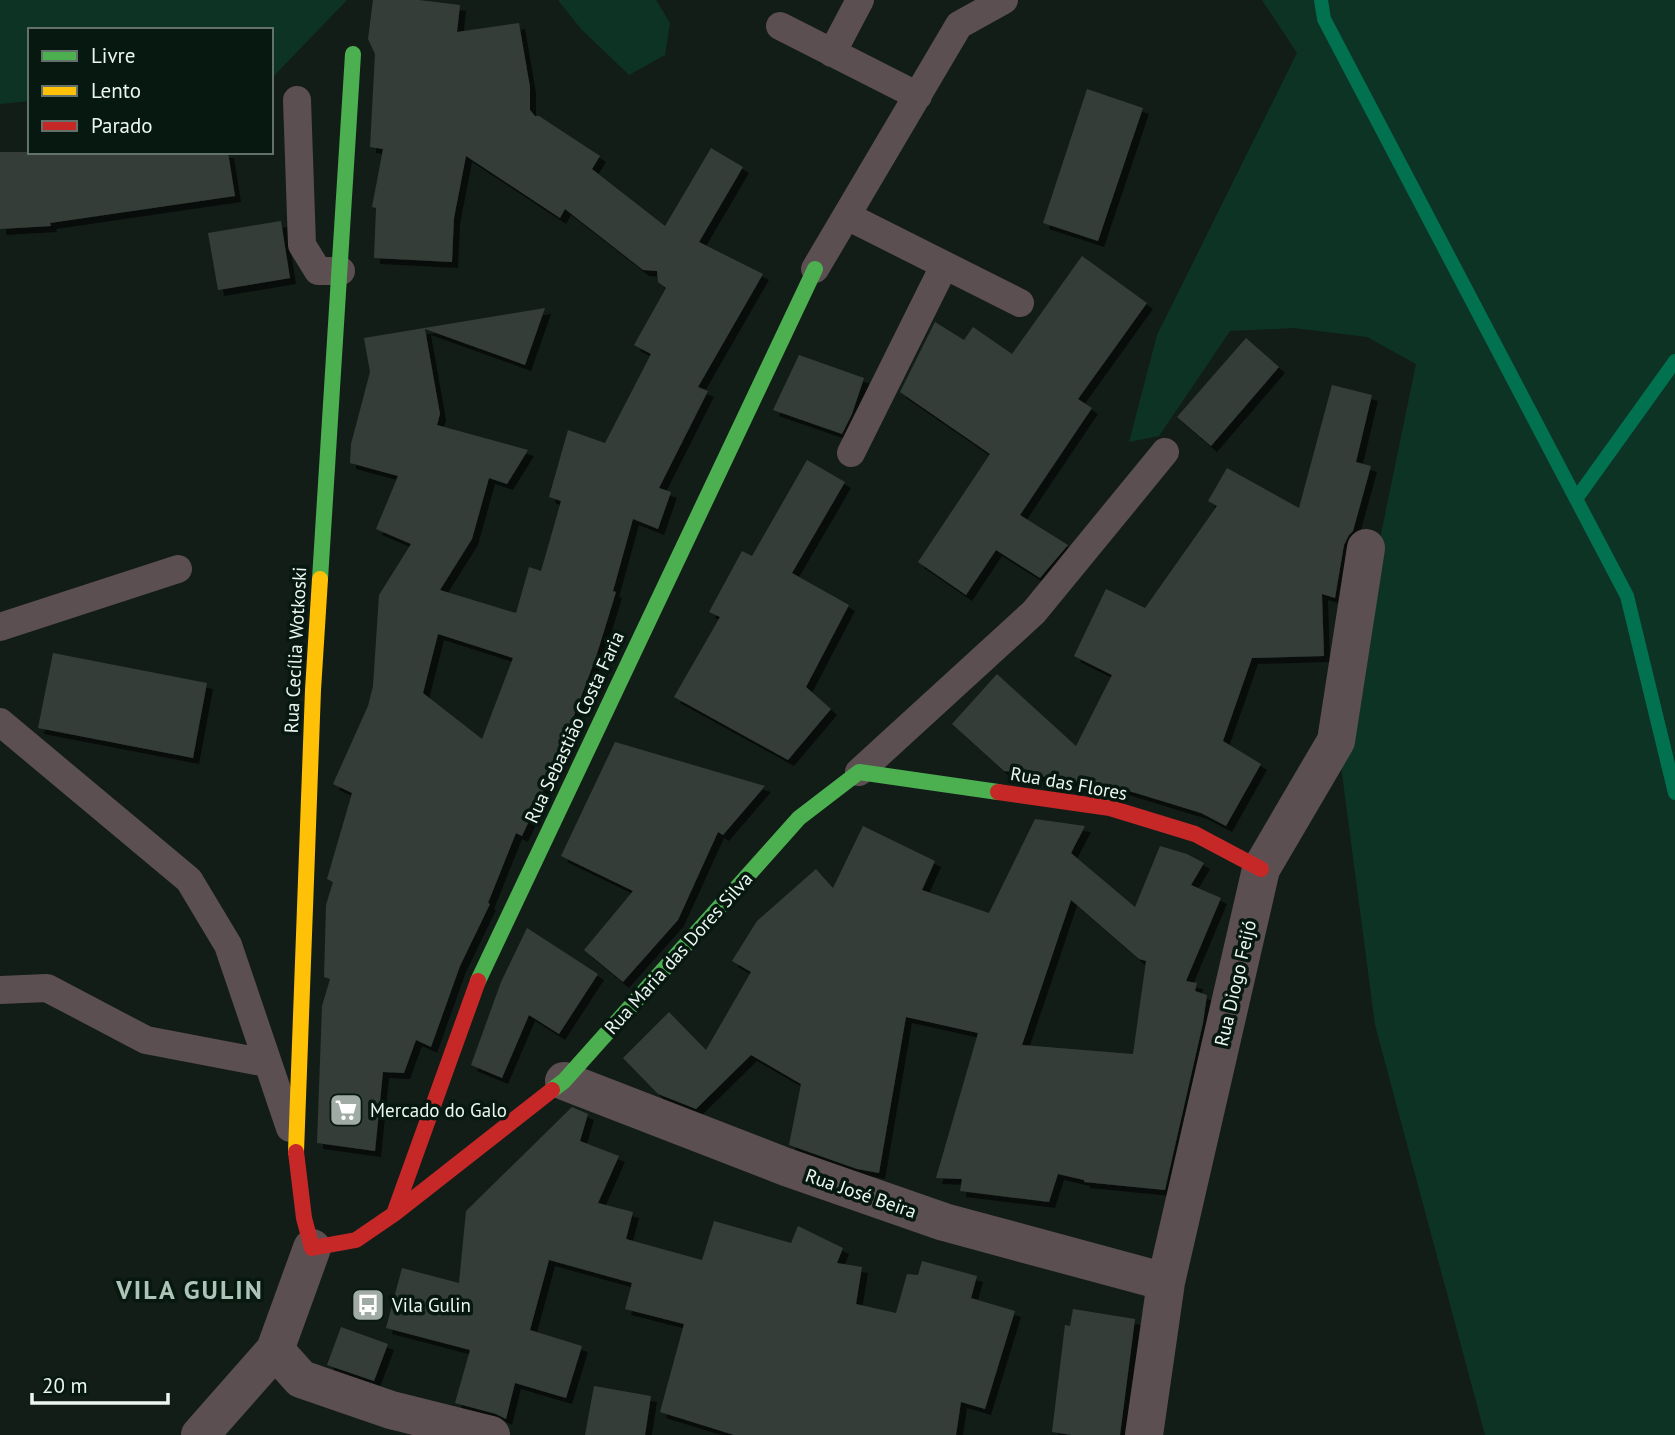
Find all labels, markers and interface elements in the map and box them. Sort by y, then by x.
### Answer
legend [28,28,273,154]
text: Livre [91,42,135,69]
text: Lento [91,77,141,104]
text: Parado [91,112,153,139]
street label: Rua Cecília Wotkoski [279,566,311,734]
street label: Rua Sebastião Costa Faria [519,627,629,827]
street label: Rua das Flores [1009,761,1129,805]
street label: Rua Maria das Dores Silva [599,867,757,1039]
street label: Rua Diogo Feijó [1209,918,1261,1048]
supermarket icon: Mercado do Galo [327,1091,365,1129]
place label: Mercado do Galo [370,1098,507,1122]
street label: Rua José Beira [802,1163,920,1223]
district label: VILA GULIN [115,1273,264,1306]
bus stop icon: Vila Gulin [349,1286,387,1324]
place label: Vila Gulin [391,1293,471,1317]
scale bar [32,1362,168,1406]
text: 20 m [42,1372,88,1399]

